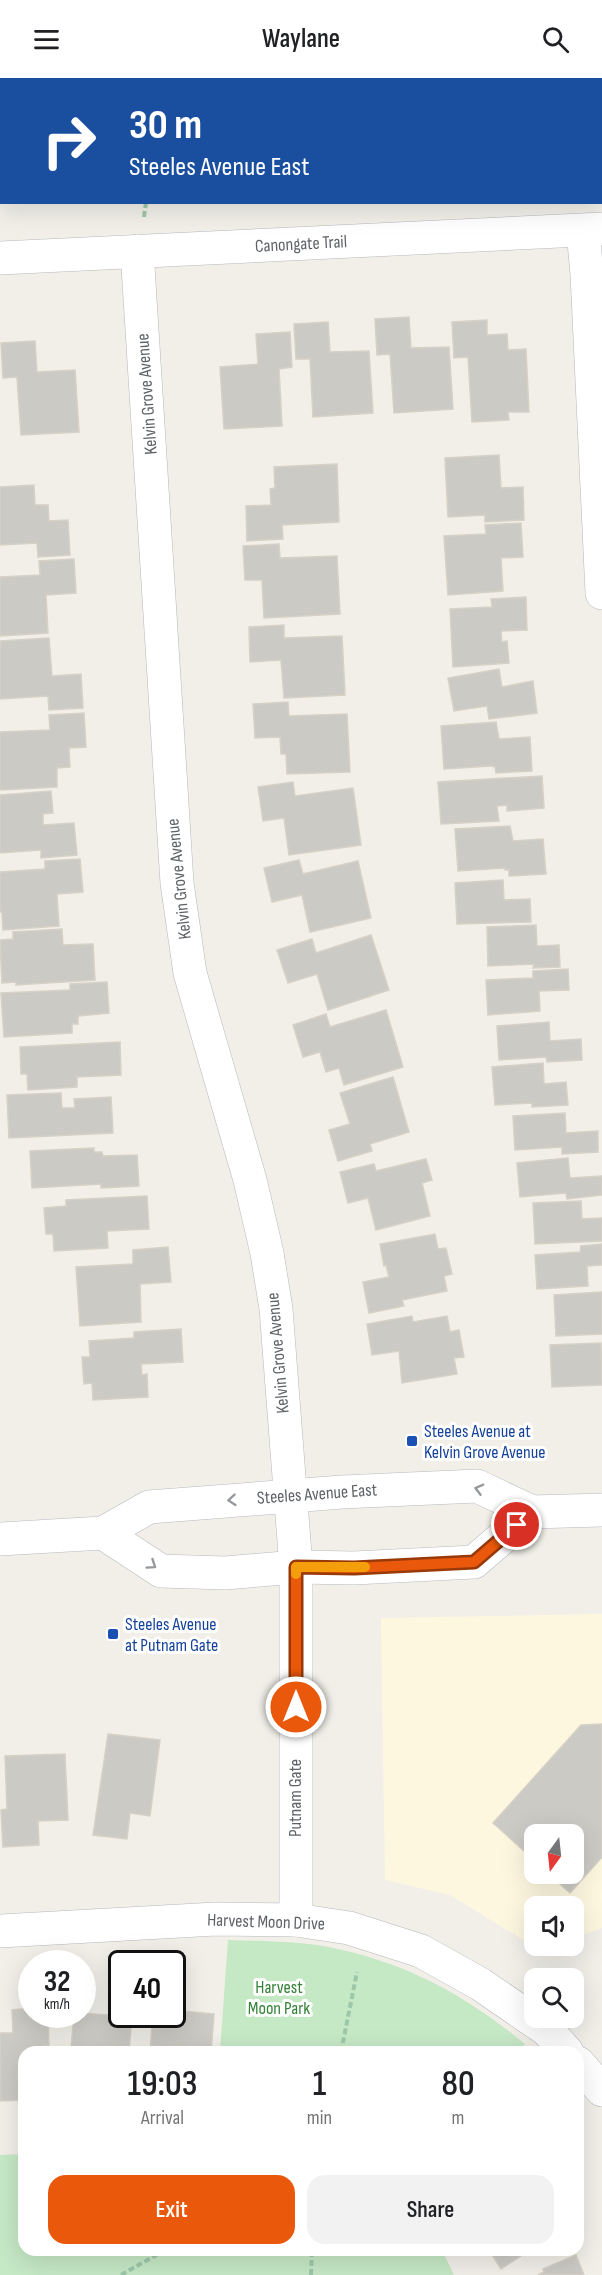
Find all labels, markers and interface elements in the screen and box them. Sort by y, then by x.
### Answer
icon: menu [30,23,63,56]
text: Waylane [262,23,340,55]
icon: search [539,23,572,56]
text: 30 m [129,100,202,151]
icon: right [30,102,108,180]
text: Steeles Avenue East [129,151,310,183]
street label: Canongate Trail [254,231,348,257]
street label: Kelvin Grove Avenue [132,333,162,455]
street label: Kelvin Grove Avenue [162,818,196,940]
street label: Kelvin Grove Avenue [262,1292,294,1414]
place label: Steeles Avenue at Kelvin Grove Avenue [424,1421,545,1463]
marker: Steeles Avenue at Kelvin Grove Avenue [405,1434,419,1448]
street label: Steeles Avenue East [256,1479,378,1509]
one-way arrow [474,1483,484,1496]
one-way arrow [227,1493,236,1506]
pin [491,1499,542,1550]
icon: arrive [500,1508,533,1541]
one-way arrow [146,1558,156,1570]
place label: Steeles Avenue at Putnam Gate [125,1614,218,1656]
marker: Steeles Avenue at Putnam Gate [106,1627,120,1641]
position arrow [264,1675,328,1739]
street label: Putnam Gate [285,1759,306,1837]
north arrow [524,1824,584,1884]
map controls [524,1824,584,2028]
button: sound [524,1896,584,1956]
street label: Harvest Moon Drive [207,1909,325,1935]
speed limit sign: 40 [108,1950,186,2028]
text: 32 [44,1964,70,2000]
button: search [524,1968,584,2028]
park label: Harvest Moon Park [248,1977,310,2019]
text: km/h [44,1995,70,2014]
text: 19:03 [127,2063,197,2106]
text: 1 [313,2063,326,2106]
text: 80 [441,2063,475,2106]
text: Arrival [141,2106,184,2130]
text: min [307,2106,332,2130]
text: m [452,2106,464,2130]
button: Exit [48,2175,295,2244]
button: Share [307,2175,554,2244]

